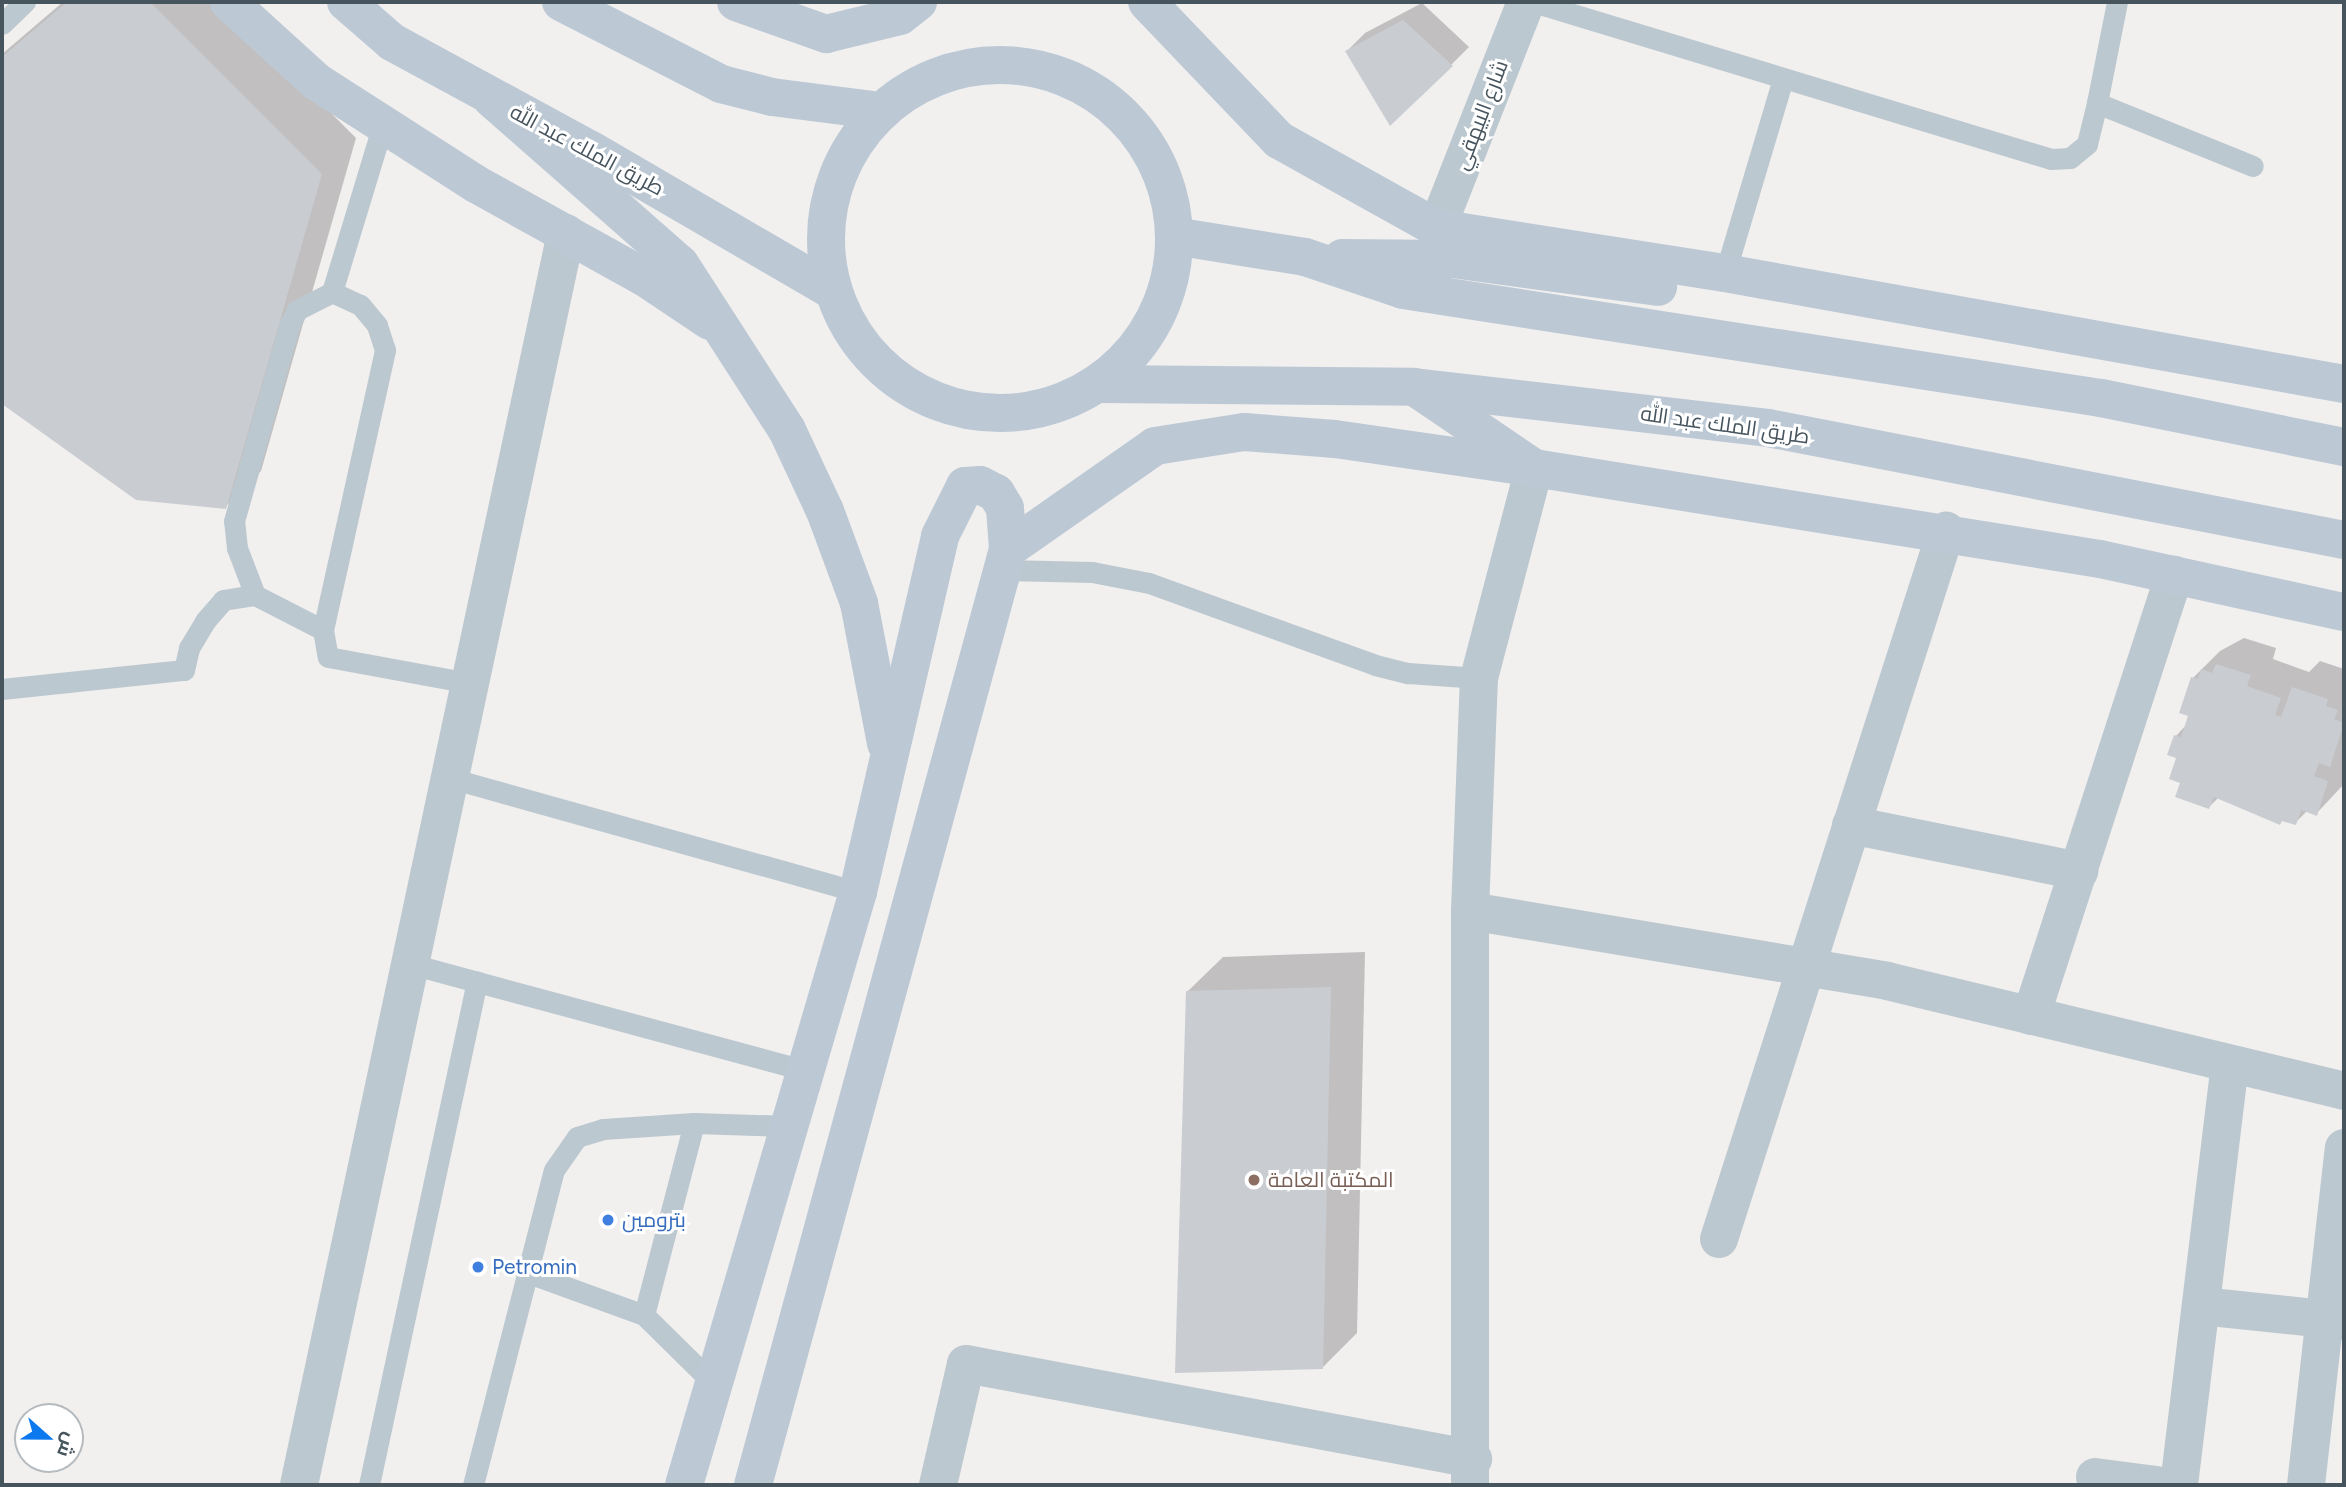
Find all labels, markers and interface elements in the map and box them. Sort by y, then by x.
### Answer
street label: شارع البيهقي [1449,57,1513,173]
street label: طريق الملك عبد الله [506,99,668,201]
street label: طريق الملك عبد الله [1639,401,1811,449]
place label: المكتبة العامة [1268,1167,1394,1193]
marker: المكتبة العامة [1246,1172,1262,1188]
place label: بترومين [622,1207,686,1233]
marker: بترومين [600,1212,616,1228]
place label: Petromin [492,1254,577,1280]
marker: Petromin [470,1259,486,1275]
north arrow [14,1403,84,1473]
text: ش [52,1429,82,1460]

